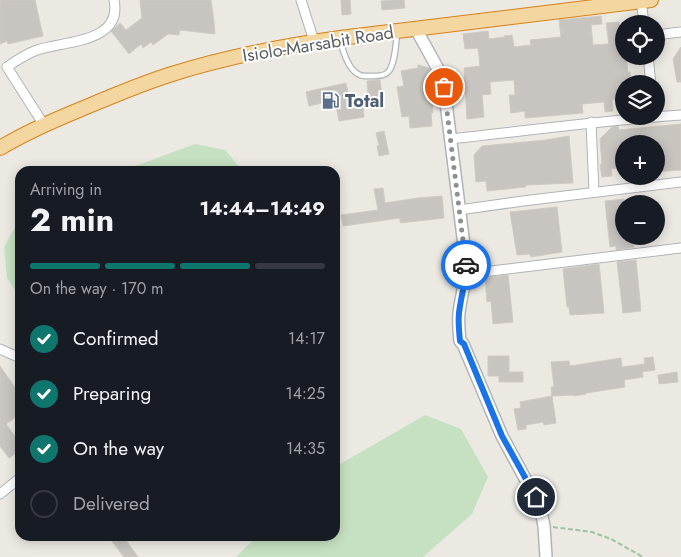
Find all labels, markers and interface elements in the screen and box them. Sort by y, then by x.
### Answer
map controls [615,15,665,245]
button: locate [615,15,665,65]
street label: Isiolo-Marsabit Road [241,19,395,69]
pin [423,66,465,108]
icon: bag [430,73,458,101]
button: layers [615,75,665,125]
place label: Total [345,88,384,114]
fuel station icon: Total [321,91,341,111]
button: + [615,135,665,185]
text: Arriving in [30,178,102,201]
text: 14:44–14:49 [200,195,325,222]
button: − [615,195,665,245]
text: 2 min [30,197,114,243]
courier [441,240,491,290]
icon: car [452,251,480,279]
text: On the way · 170 m [30,277,164,300]
icon: check [30,325,58,353]
text: Confirmed [73,325,159,352]
text: 14:17 [288,327,325,350]
icon: check [30,380,58,408]
text: Preparing [73,380,151,407]
text: 14:25 [286,382,325,405]
icon: check [30,435,58,463]
text: On the way [73,435,164,462]
text: 14:35 [286,437,325,460]
pin [515,476,557,518]
icon: home [522,483,550,511]
text: Delivered [73,490,150,517]

